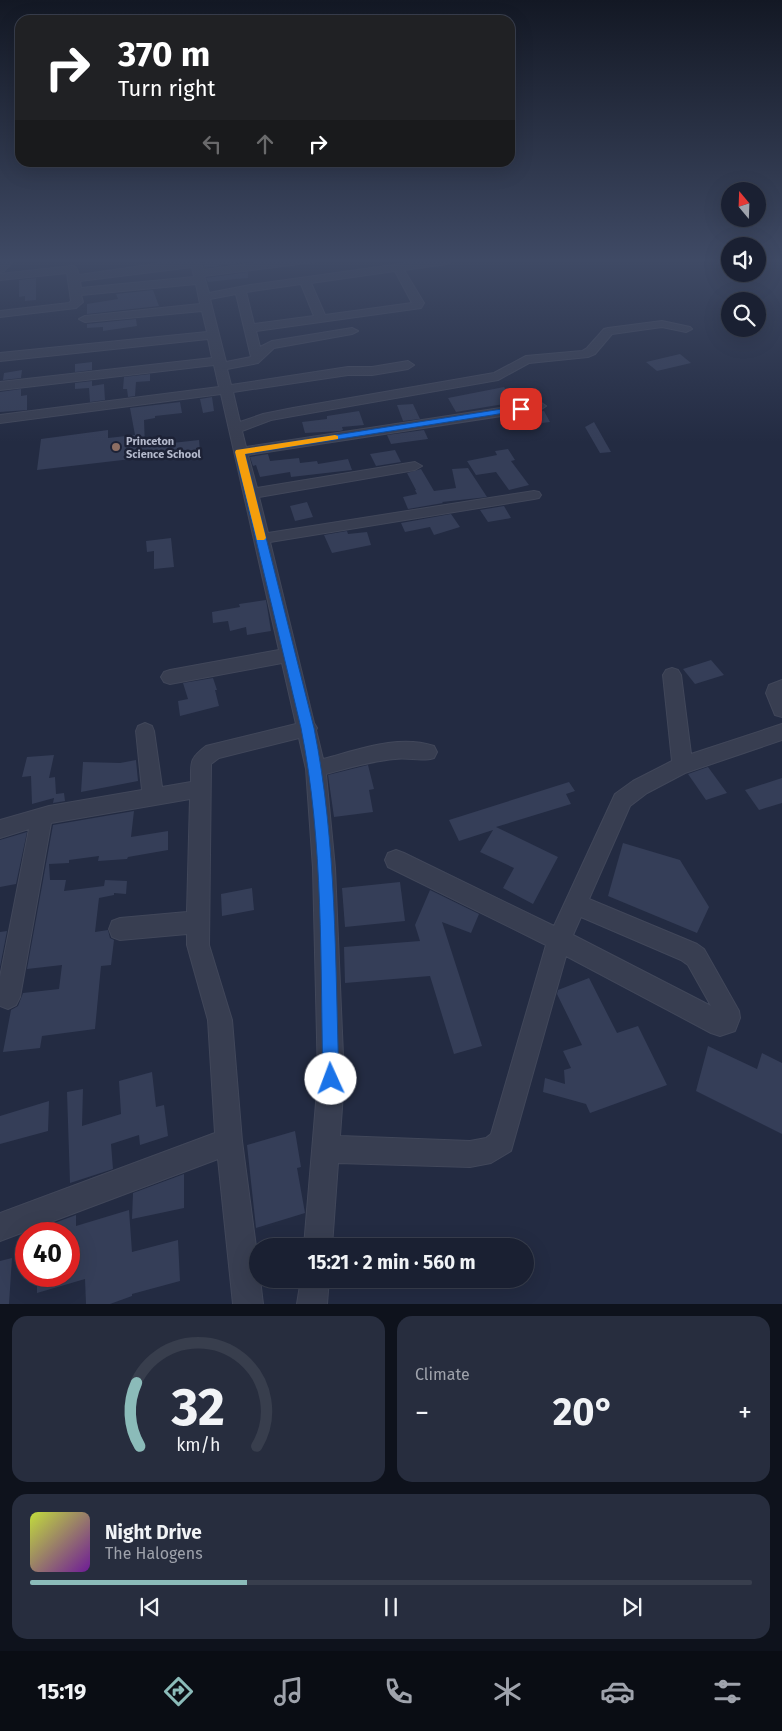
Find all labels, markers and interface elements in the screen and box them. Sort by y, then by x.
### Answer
text: 370 m [118,33,210,75]
icon: right [35,35,100,100]
text: Turn right [118,75,215,102]
icon: left [198,130,226,158]
icon: ahead [251,130,279,158]
icon: right [304,130,332,158]
north arrow [721,182,766,228]
map controls [721,182,766,337]
button: sound [721,237,766,282]
button: search [721,292,766,337]
pin [500,388,542,430]
icon: arrive [507,395,535,423]
place label: Princeton Science School [126,435,202,461]
marker: Princeton Science School [110,441,122,453]
position arrow [304,1052,356,1104]
speed limit sign: 40 [15,1222,80,1287]
text: 15:21 · 2 min · 560 m [307,1251,476,1274]
text: Climate [415,1365,470,1384]
text: 32 [171,1376,225,1439]
text: 20° [553,1389,614,1435]
text: − [415,1396,429,1429]
text: + [738,1396,752,1429]
text: km/h [176,1434,221,1456]
text: Night Drive [105,1521,202,1544]
text: The Halogens [105,1544,203,1563]
icon: previous [136,1593,164,1621]
icon: pause [377,1593,405,1621]
icon: next [618,1593,646,1621]
icon: directions [161,1674,196,1709]
icon: music [271,1674,306,1709]
icon: phone [381,1674,416,1709]
icon: climate [490,1674,525,1709]
icon: car [600,1674,635,1709]
icon: filters [710,1674,745,1709]
text: 15:19 [37,1678,86,1705]

